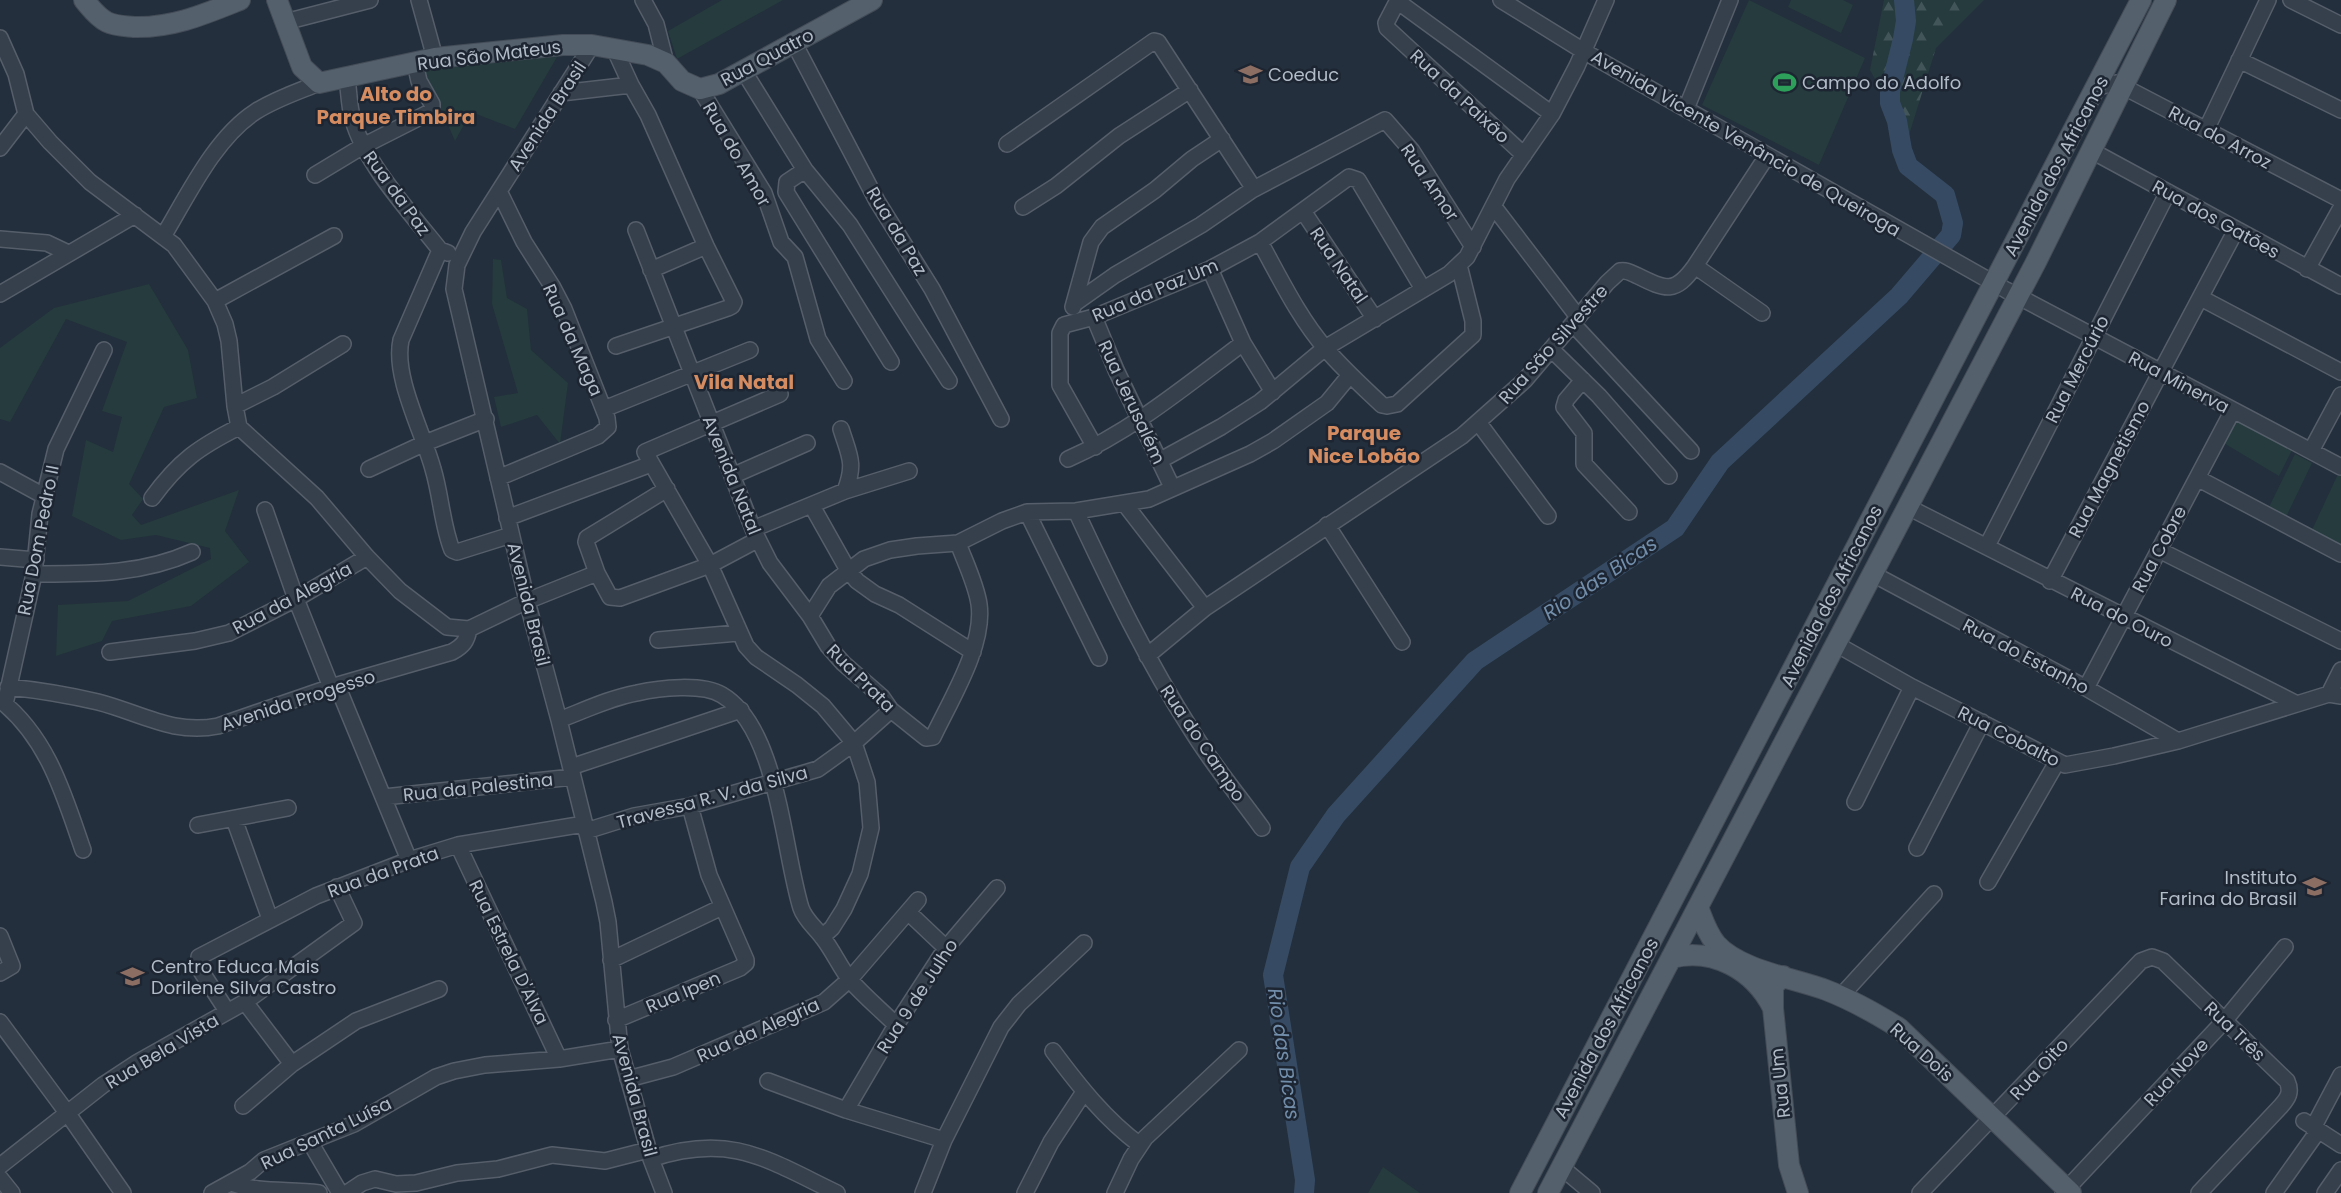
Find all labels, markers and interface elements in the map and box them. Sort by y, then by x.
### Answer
street label: Rua Quatro [716,22,818,92]
street label: Rua São Mateus [416,34,562,76]
street label: Rua da Paixão [1405,43,1515,149]
street label: Avenida Vicente Venâncio de Queiroga [1587,44,1905,242]
street label: Avenida Brasil [502,56,592,176]
school or university icon: Coeduc [1237,61,1263,87]
place label: Coeduc [1268,62,1339,87]
sports icon: Campo do Adolfo [1771,69,1797,95]
place label: Campo do Adolfo [1802,70,1961,95]
street label: Avenida dos Africanos [1998,71,2114,261]
district label: Alto do Parque Timbira [317,80,475,131]
street label: Rua do Amor [697,97,777,211]
street label: Rua do Arroz [2164,99,2276,175]
street label: Rua Amor [1395,138,1465,226]
street label: Rua da Paz [358,145,436,241]
street label: Rua dos Gatões [2148,174,2284,264]
street label: Rua da Paz [861,182,933,280]
street label: Rua Natal [1304,222,1374,308]
street label: Rua da Paz Um [1088,252,1222,328]
street label: Rua São Silvestre [1493,279,1613,409]
street label: Rua da Maga [537,280,609,400]
street label: Rua Mercúrio [2039,311,2115,427]
street label: Rua Jerusalém [1092,336,1172,468]
street label: Rua Minerva [2124,345,2234,419]
district label: Vila Natal [694,368,794,396]
street label: Rua Magnetismo [2062,396,2156,542]
street label: Avenida Natal [697,412,767,538]
district label: Parque Nice Lobão [1308,419,1420,470]
street label: Rua Dom Pedro II [11,463,65,617]
street label: Avenida dos Africanos [1774,501,1888,691]
street label: Rua Cobre [2126,501,2192,597]
water label: Rio das Bicas [1537,529,1663,627]
street label: Avenida Brasil [502,540,556,668]
street label: Rua da Alegria [228,556,356,640]
street label: Rua do Ouro [2066,580,2178,654]
street label: Rua do Estanho [1958,612,2094,700]
street label: Rua Prata [821,638,901,718]
street label: Avenida Progesso [218,663,378,737]
street label: Rua do Campo [1155,680,1251,806]
street label: Rua Cobalto [1954,700,2064,772]
street label: Travessa R. V. da Silva [614,759,810,835]
street label: Rua da Palestina [402,767,554,807]
street label: Rua da Prata [324,840,442,904]
place label: Instituto Farina do Brasil [2159,865,2297,911]
school or university icon: Instituto Farina do Brasil [2302,874,2328,900]
street label: Rua Estrela D'Alva [463,875,555,1029]
street label: Avenida dos Africanos [1548,933,1664,1123]
street label: Rua 9 de Julho [871,934,963,1058]
place label: Centro Educa Mais Dorilene Silva Castro [151,954,336,1000]
school or university icon: Centro Educa Mais Dorilene Silva Castro [120,963,146,989]
street label: Rua Ipen [642,965,724,1019]
water label: Rio das Bicas [1261,986,1307,1122]
street label: Rua da Alegria [693,992,823,1068]
street label: Rua Três [2199,995,2271,1067]
street label: Rua Bela Vista [101,1007,223,1095]
street label: Rua Dois [1885,1017,1959,1087]
street label: Avenida Brasil [607,1031,663,1159]
street label: Rua Nove [2138,1032,2214,1112]
street label: Rua Oito [2004,1033,2074,1105]
street label: Rua Um [1764,1047,1796,1119]
street label: Rua Santa Luísa [256,1091,396,1175]

